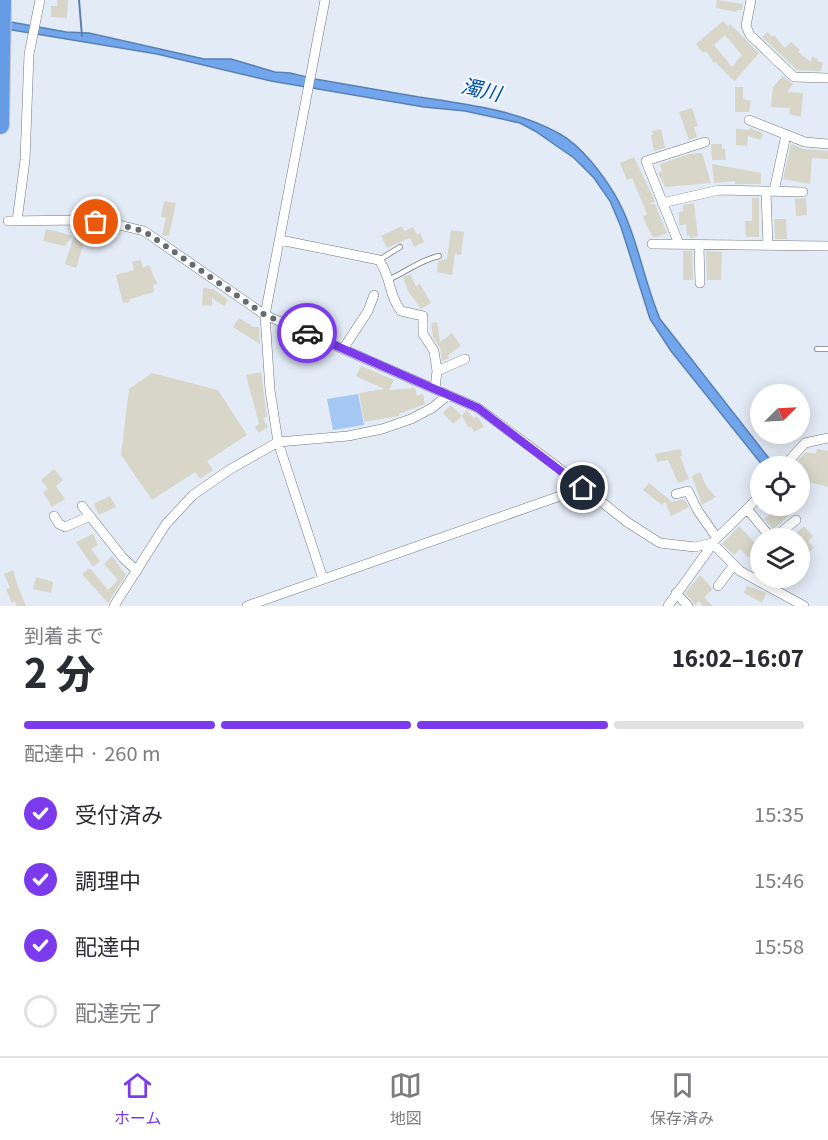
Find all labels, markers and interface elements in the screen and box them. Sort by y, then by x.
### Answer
water label: 濁川 [459,70,506,108]
pin [70,196,121,247]
icon: bag [79,205,112,238]
courier [277,303,337,363]
icon: car [291,317,324,350]
north arrow [750,384,810,444]
map controls [750,384,810,588]
button: locate [750,456,810,516]
pin [557,462,608,513]
icon: home [566,471,599,504]
button: layers [750,528,810,588]
text: 到着まで [24,620,104,649]
text: 16:02–16:07 [672,641,804,673]
text: 2 分 [24,643,95,699]
text: 配達中 · 260 m [24,738,160,767]
icon: check [24,797,57,830]
text: 受付済み [75,797,163,829]
text: 15:35 [754,799,804,828]
icon: check [24,863,57,896]
text: 調理中 [75,863,141,895]
text: 15:46 [754,865,804,894]
icon: check [24,929,57,962]
text: 配達中 [75,929,141,961]
text: 15:58 [754,931,804,960]
text: 配達完了 [75,995,163,1027]
tab: ホーム [114,1069,161,1129]
tab: 地図 [389,1069,422,1129]
tab: 保存済み [650,1069,714,1129]

